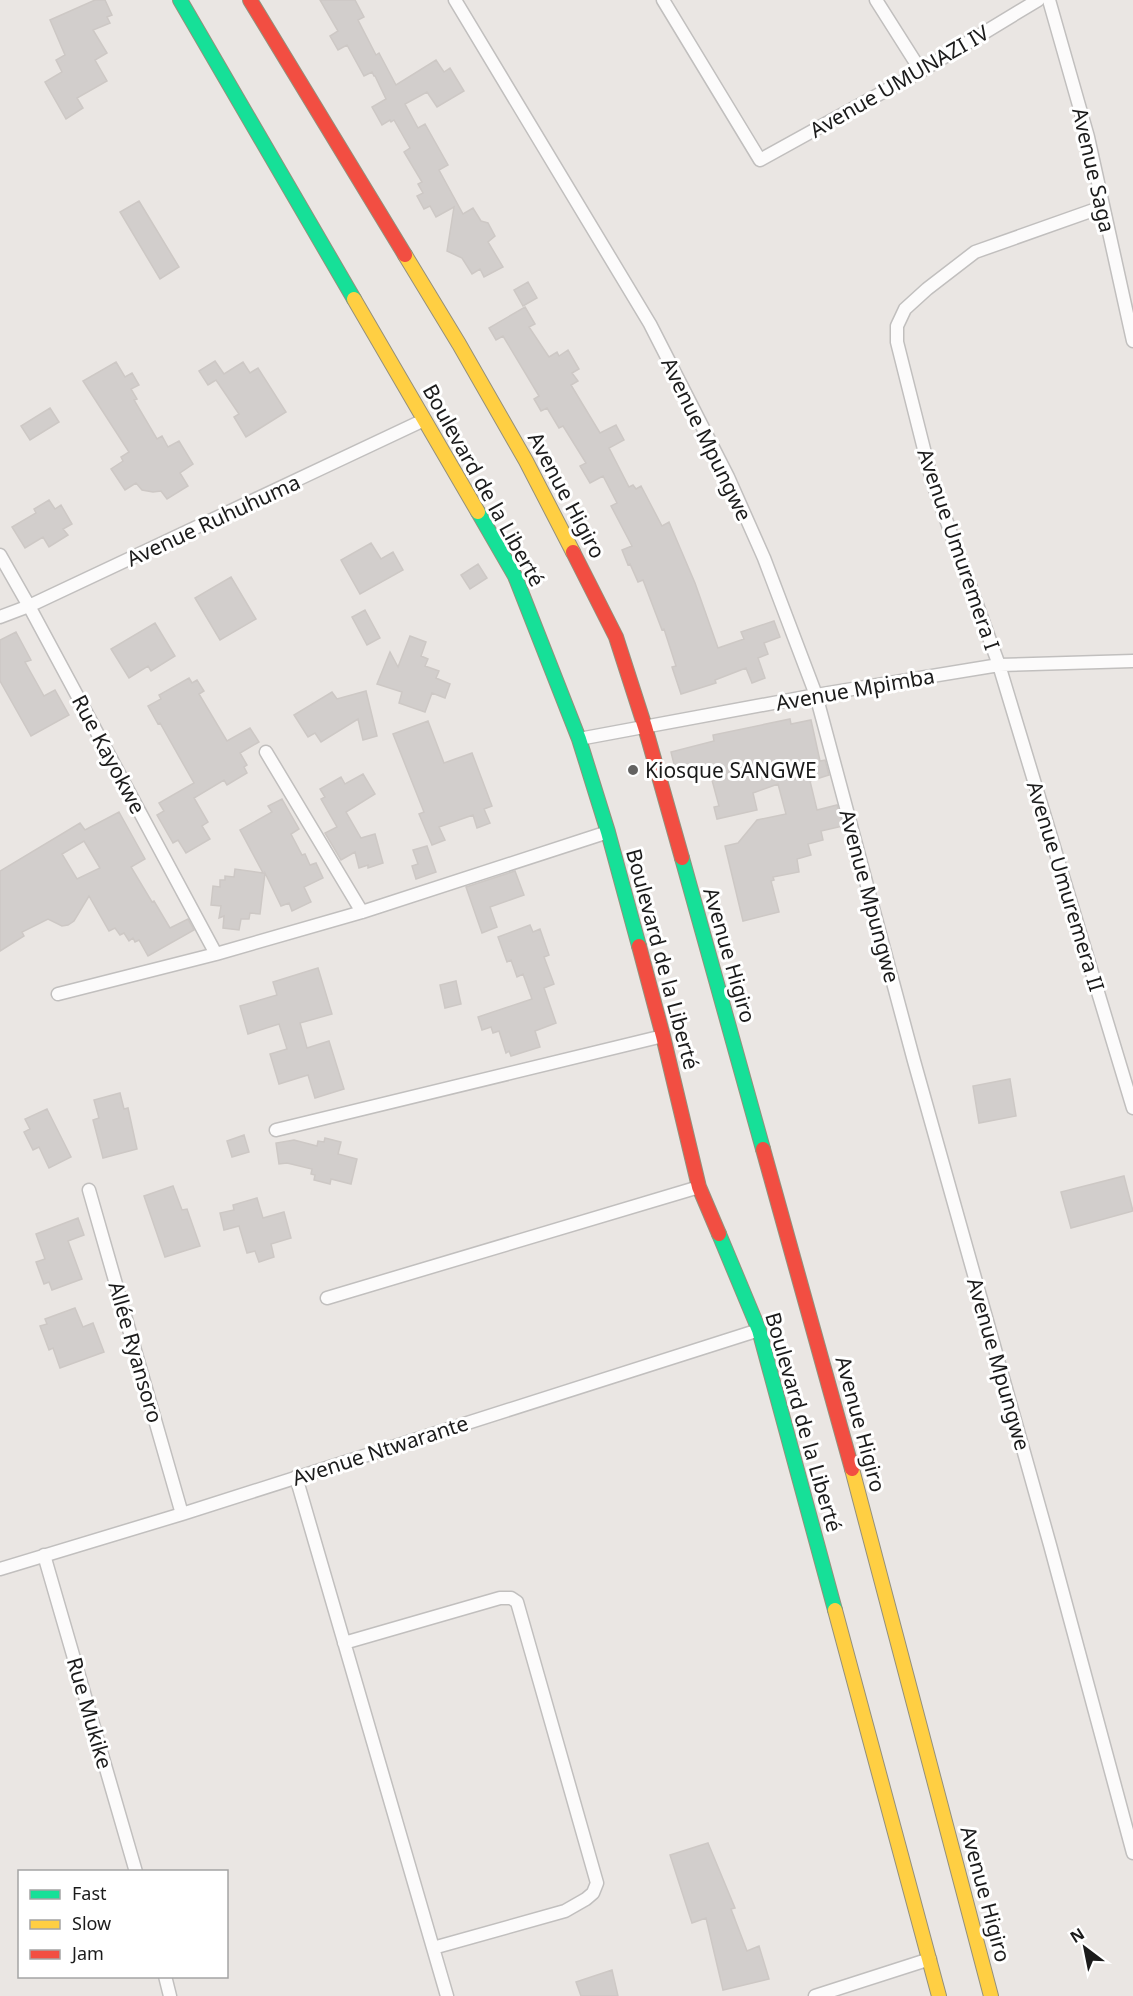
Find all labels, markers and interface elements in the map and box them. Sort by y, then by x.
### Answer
street label: Avenue UMUNAZI IV [804,18,994,144]
street label: Avenue Saga [1066,105,1122,235]
street label: Avenue Mpungwe [655,353,759,525]
street label: Boulevard de la Liberté [417,379,551,591]
street label: Avenue Higiro [522,427,612,563]
street label: Avenue Umuremera I [911,445,1007,653]
street label: Avenue Ruhuhuma [122,467,304,573]
street label: Avenue Mpimba [773,661,937,717]
street label: Rue Kayokwe [66,690,152,818]
place label: Kiosque SANGWE [645,756,817,784]
marker: Kiosque SANGWE [626,763,640,777]
street label: Avenue Umuremera II [1021,777,1111,995]
street label: Avenue Mpungwe [833,806,907,986]
street label: Boulevard de la Liberté [620,846,706,1072]
street label: Avenue Higiro [697,884,763,1026]
street label: Avenue Mpungwe [961,1274,1037,1454]
street label: Allée Ryansoro [102,1278,170,1426]
street label: Boulevard de la Liberté [759,1309,849,1535]
street label: Avenue Higiro [829,1353,893,1495]
street label: Avenue Ntwarante [288,1408,472,1492]
street label: Rue Mukike [61,1654,119,1772]
street label: Avenue Higiro [954,1823,1018,1965]
legend [18,1870,228,1978]
text: Fast [72,1881,107,1905]
text: Slow [72,1911,111,1935]
north arrow [1055,1918,1115,1978]
text: N [1066,1923,1088,1948]
text: Jam [70,1941,104,1965]

